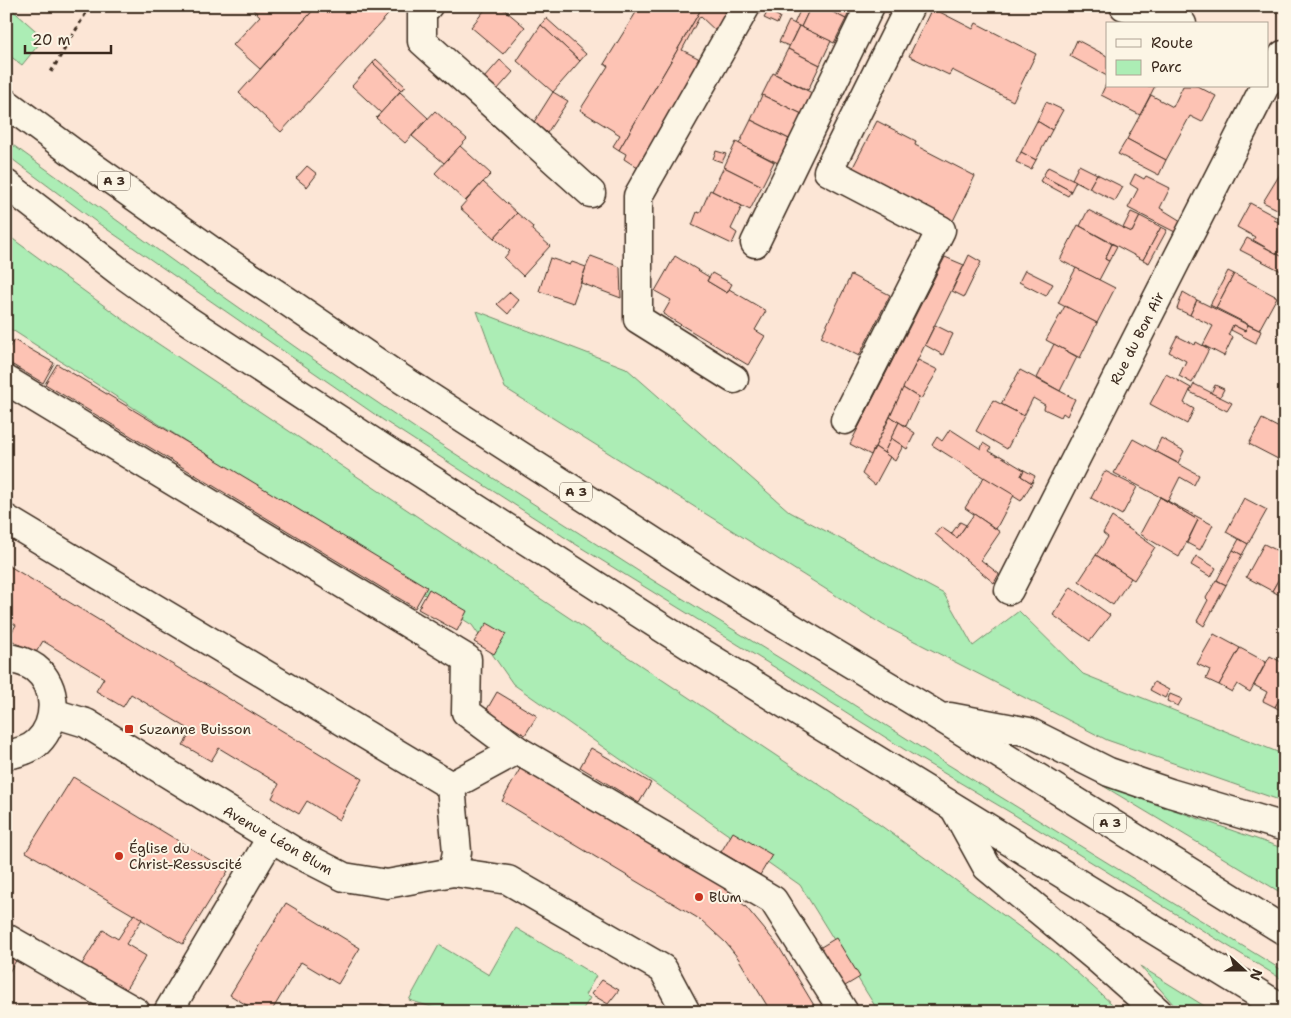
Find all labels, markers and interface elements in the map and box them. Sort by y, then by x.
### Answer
scale bar [25,22,111,54]
legend [1106,22,1268,88]
text: 20 m [32,30,71,50]
text: Route [1151,33,1193,53]
text: Parc [1151,57,1182,77]
road number: A 3 [98,172,130,190]
street label: Rue du Bon Air [1106,288,1168,387]
road number: A 3 [560,482,592,502]
place label: Suzanne Buisson [139,720,251,738]
marker: Suzanne Buisson [123,723,135,735]
street label: Avenue Léon Blum [220,801,336,879]
road number: A 3 [1094,814,1126,832]
place label: Église du Christ-Ressuscité [129,839,242,873]
marker: Église du Christ-Ressuscité [113,850,125,862]
place label: Blum [709,888,742,906]
marker: Blum [693,891,705,903]
north arrow [1218,946,1268,996]
text: N [1246,966,1267,983]

